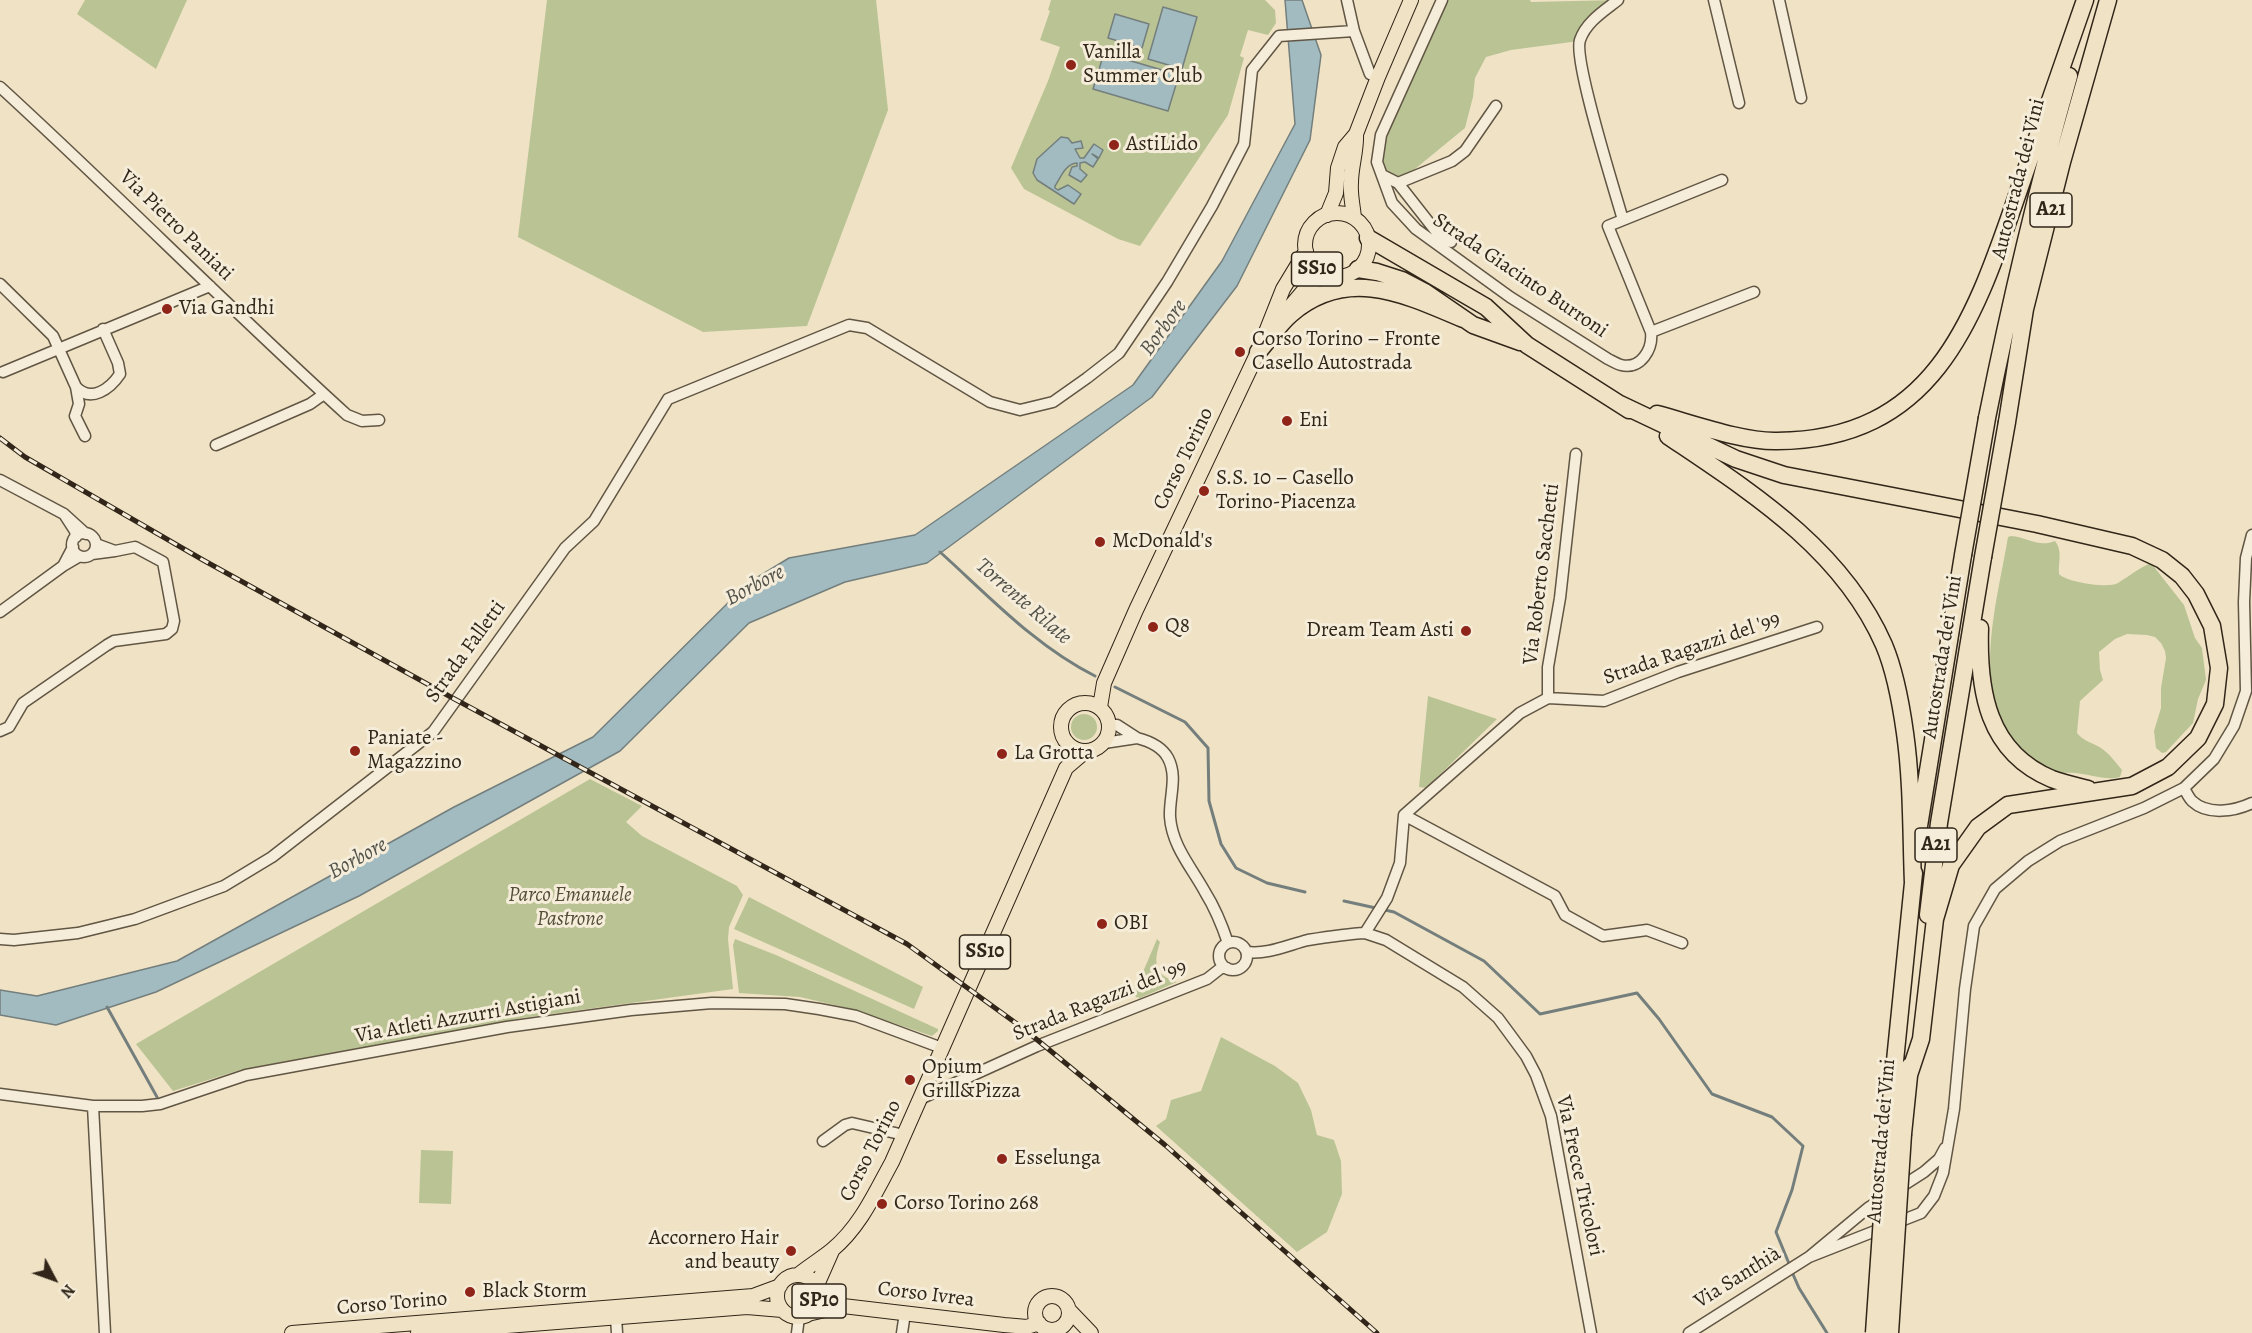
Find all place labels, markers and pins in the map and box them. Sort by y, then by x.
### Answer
place label: Vanilla Summer Club [1083,40,1202,90]
marker: Vanilla Summer Club [1064,58,1078,72]
place label: AstiLido [1126,132,1198,158]
marker: AstiLido [1107,138,1121,152]
place label: Via Gandhi [179,296,274,322]
marker: Via Gandhi [160,302,174,316]
place label: Corso Torino – Fronte Casello Autostrada [1252,327,1440,377]
marker: Corso Torino – Fronte Casello Autostrada [1233,345,1247,359]
place label: Eni [1299,408,1328,434]
marker: Eni [1280,414,1294,428]
place label: S.S. 10 – Casello Torino-Piacenza [1216,466,1356,516]
marker: S.S. 10 – Casello Torino-Piacenza [1197,484,1211,498]
place label: McDonald's [1112,529,1213,555]
marker: McDonald's [1093,535,1107,549]
place label: Q8 [1165,614,1190,640]
place label: Dream Team Asti [1306,618,1454,644]
marker: Q8 [1146,620,1160,634]
marker: Dream Team Asti [1459,624,1473,638]
place label: Paniate - Magazzino [367,726,462,776]
place label: La Grotta [1014,741,1094,767]
marker: Paniate - Magazzino [348,744,362,758]
marker: La Grotta [995,747,1009,761]
place label: OBI [1114,911,1149,937]
marker: OBI [1095,917,1109,931]
place label: Opium Grill&Pizza [922,1055,1021,1105]
marker: Opium Grill&Pizza [903,1073,917,1087]
place label: Esselunga [1014,1146,1101,1172]
marker: Esselunga [995,1152,1009,1166]
place label: Corso Torino 268 [894,1191,1039,1217]
marker: Corso Torino 268 [875,1197,889,1211]
place label: Accornero Hair and beauty [649,1226,779,1276]
marker: Accornero Hair and beauty [784,1244,798,1258]
place label: Black Storm [482,1279,587,1305]
marker: Black Storm [463,1285,477,1299]

